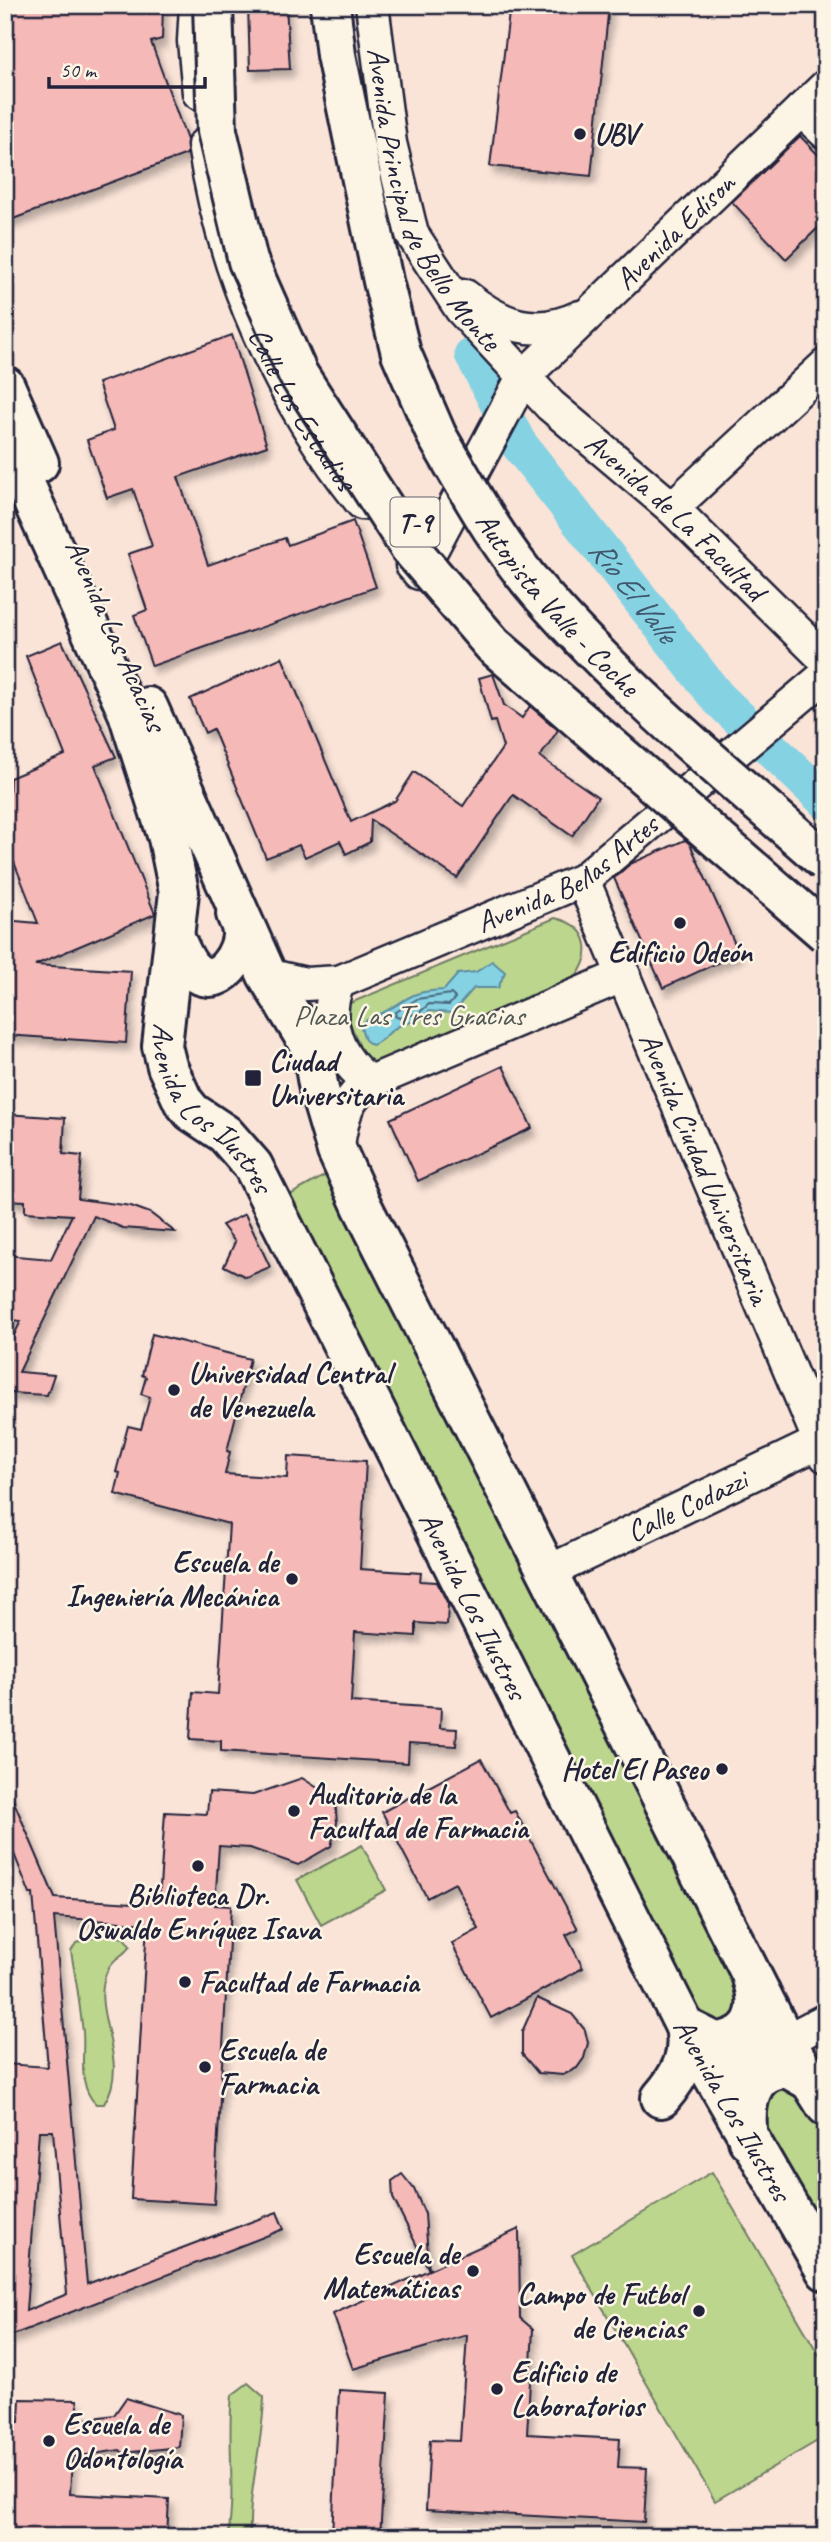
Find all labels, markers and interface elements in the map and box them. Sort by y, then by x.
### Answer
street label: Avenida Principal de Bello Monte [359,45,511,361]
scale bar [49,46,205,90]
text: 50 m [60,57,98,83]
place label: UBV [594,115,644,153]
marker: UBV [572,126,588,142]
street label: Avenida Edison [607,164,744,298]
street label: Calle Los Estadios [240,322,366,500]
street label: Avenida de La Facultad [577,424,777,612]
road number: T-9 [390,498,440,546]
street label: Autopista Valle - Coche [468,505,649,706]
water label: Río El Valle [580,530,690,654]
street label: Avenida Las Acacias [57,533,176,739]
street label: Avenida Bellas Artes [471,804,668,941]
marker: Edificio Odeón [672,915,688,931]
place label: Edificio Odeón [608,933,753,971]
park label: Plaza Las Tres Gracias [293,996,527,1034]
street label: Avenida Los Ilustres [142,1022,283,1201]
street label: Avenida Ciudad Universitaria [631,1027,780,1312]
place label: Ciudad Universitaria [269,1042,405,1114]
marker: Ciudad Universitaria [243,1068,263,1088]
place label: Universidad Central de Venezuela [188,1354,396,1426]
marker: Universidad Central de Venezuela [166,1382,182,1398]
street label: Calle Codazzi [621,1459,756,1551]
street label: Avenida Los Ilustres [411,1505,538,1708]
place label: Escuela de Ingeniería Mecánica [66,1543,281,1615]
marker: Escuela de Ingeniería Mecánica [284,1571,300,1587]
place label: Hotel El Paseo [561,1750,710,1788]
marker: Hotel El Paseo [714,1761,730,1777]
place label: Auditorio de la Facultad de Farmacia [308,1775,530,1847]
marker: Auditorio de la Facultad de Farmacia [286,1803,302,1819]
marker: Biblioteca Dr. Oswaldo Enríquez Isava [190,1858,206,1874]
place label: Biblioteca Dr. Oswaldo Enríquez Isava [76,1876,322,1948]
place label: Facultad de Farmacia [199,1963,421,2001]
marker: Facultad de Farmacia [177,1974,193,1990]
street label: Avenida Los Ilustres [665,2011,802,2210]
place label: Escuela de Farmacia [219,2031,328,2103]
marker: Escuela de Farmacia [197,2059,213,2075]
place label: Escuela de Matemáticas [323,2235,462,2307]
marker: Escuela de Matemáticas [465,2263,481,2279]
place label: Campo de Futbol de Ciencias [517,2275,691,2347]
marker: Campo de Futbol de Ciencias [691,2303,707,2319]
place label: Edificio de Laboratorios [511,2353,647,2425]
marker: Edificio de Laboratorios [489,2381,505,2397]
place label: Escuela de Odontología [63,2405,184,2477]
marker: Escuela de Odontología [41,2433,57,2449]

